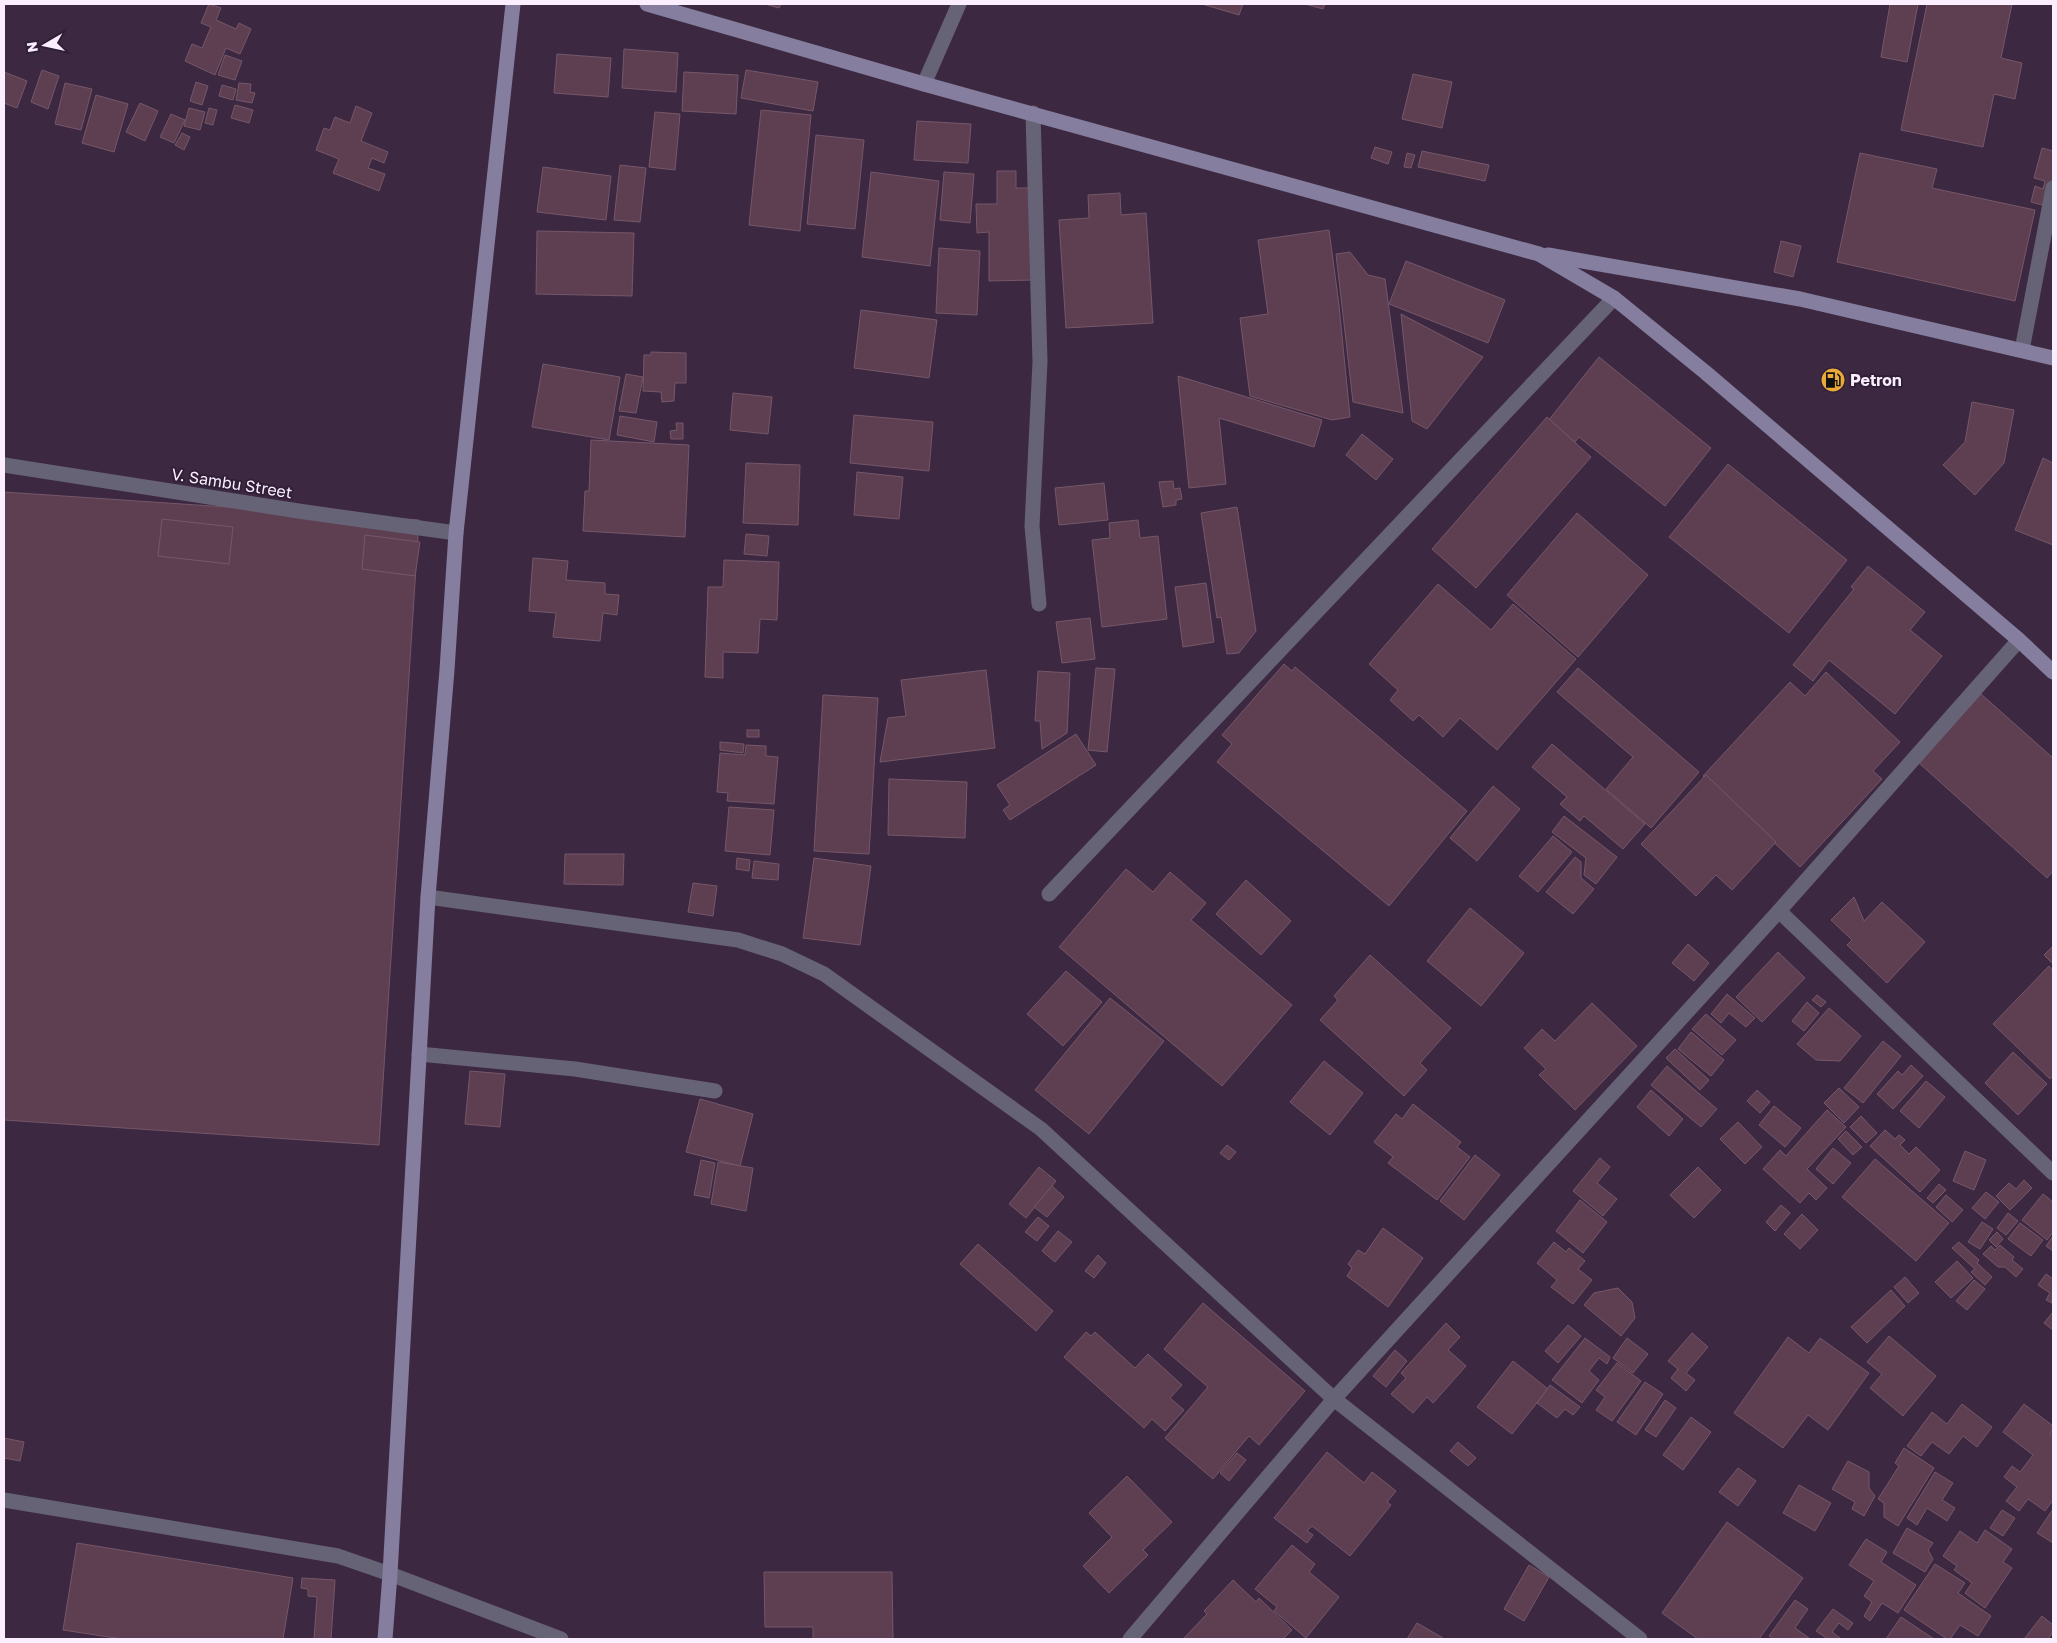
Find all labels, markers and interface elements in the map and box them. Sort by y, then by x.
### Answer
north arrow [20,20,70,70]
text: N [22,41,41,54]
fuel station icon: Petron [1820,367,1846,393]
place label: Petron [1850,370,1902,390]
street label: V. Sambu Street [170,464,294,502]

